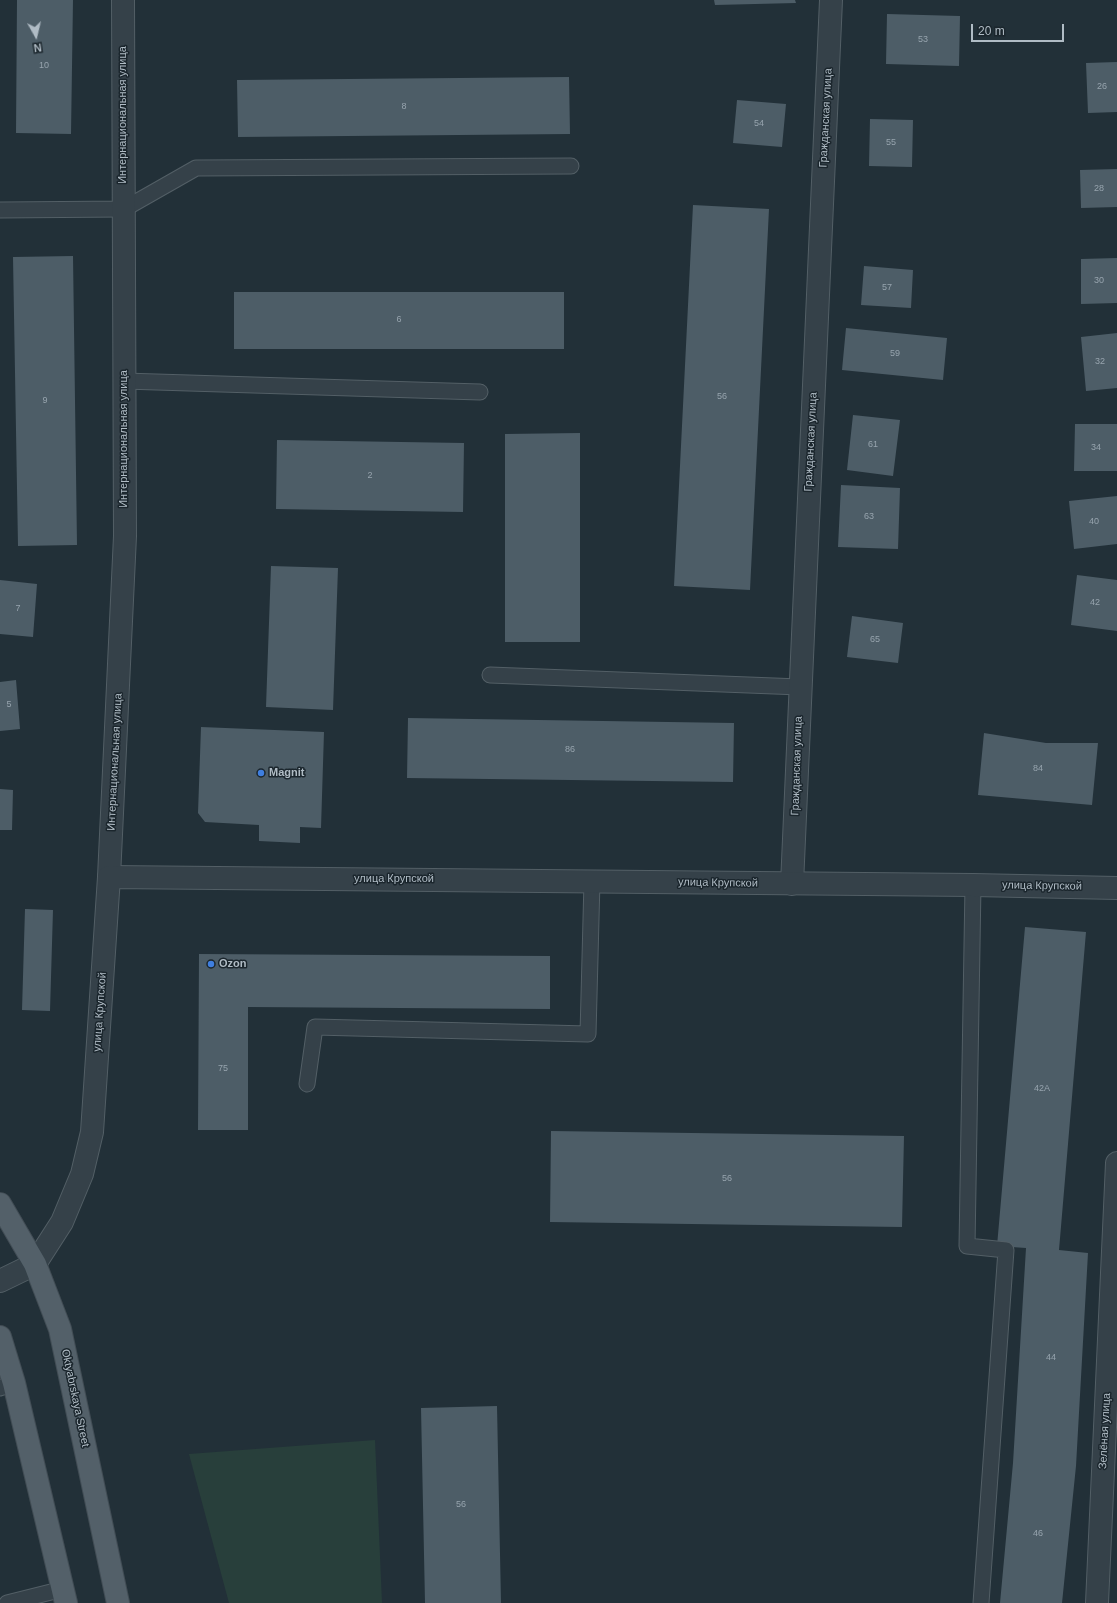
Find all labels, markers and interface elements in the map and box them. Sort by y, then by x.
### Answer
north arrow [16,16,56,56]
scale bar [973,16,1066,42]
text: 20 m [978,24,1005,38]
house number: 53 [918,35,928,45]
text: N [33,41,42,54]
street label: Интернациональная улица [116,46,130,184]
house number: 10 [39,61,49,71]
street label: Гражданская улица [817,68,835,168]
house number: 26 [1097,82,1107,92]
house number: 8 [401,102,407,112]
house number: 54 [754,119,764,129]
house number: 55 [886,138,896,148]
house number: 28 [1094,184,1104,194]
house number: 30 [1094,276,1104,286]
house number: 57 [882,283,892,293]
house number: 6 [396,315,402,325]
house number: 59 [890,349,900,359]
house number: 32 [1095,357,1105,367]
street label: Интернациональная улица [117,370,131,508]
house number: 56 [717,392,727,402]
street label: Гражданская улица [802,392,820,492]
house number: 9 [42,396,48,406]
house number: 61 [868,440,878,450]
house number: 34 [1091,443,1101,453]
house number: 2 [367,471,373,481]
house number: 63 [864,512,874,522]
house number: 40 [1089,517,1099,527]
house number: 42 [1090,598,1100,608]
house number: 7 [15,604,21,614]
house number: 65 [870,635,880,645]
street label: Интернациональная улица [105,693,125,831]
house number: 5 [6,700,12,710]
street label: Гражданская улица [789,716,805,816]
house number: 86 [565,745,575,755]
house number: 84 [1033,764,1043,774]
place label: Magnit [269,766,304,780]
marker: Magnit [256,768,266,778]
street label: улица Крупской [354,872,434,886]
street label: улица Крупской [678,876,758,890]
street label: улица Крупской [1002,879,1082,893]
place label: Ozon [219,957,246,971]
marker: Ozon [206,959,216,969]
street label: улица Крупской [91,972,109,1052]
house number: 75 [218,1064,228,1074]
house number: 42А [1034,1084,1050,1094]
house number: 56 [722,1174,732,1184]
street label: Oktyabrskaya Street [58,1348,92,1448]
house number: 44 [1046,1353,1056,1363]
street label: Зелёная улица [1096,1393,1114,1469]
house number: 56 [456,1500,466,1510]
house number: 46 [1033,1529,1043,1539]

